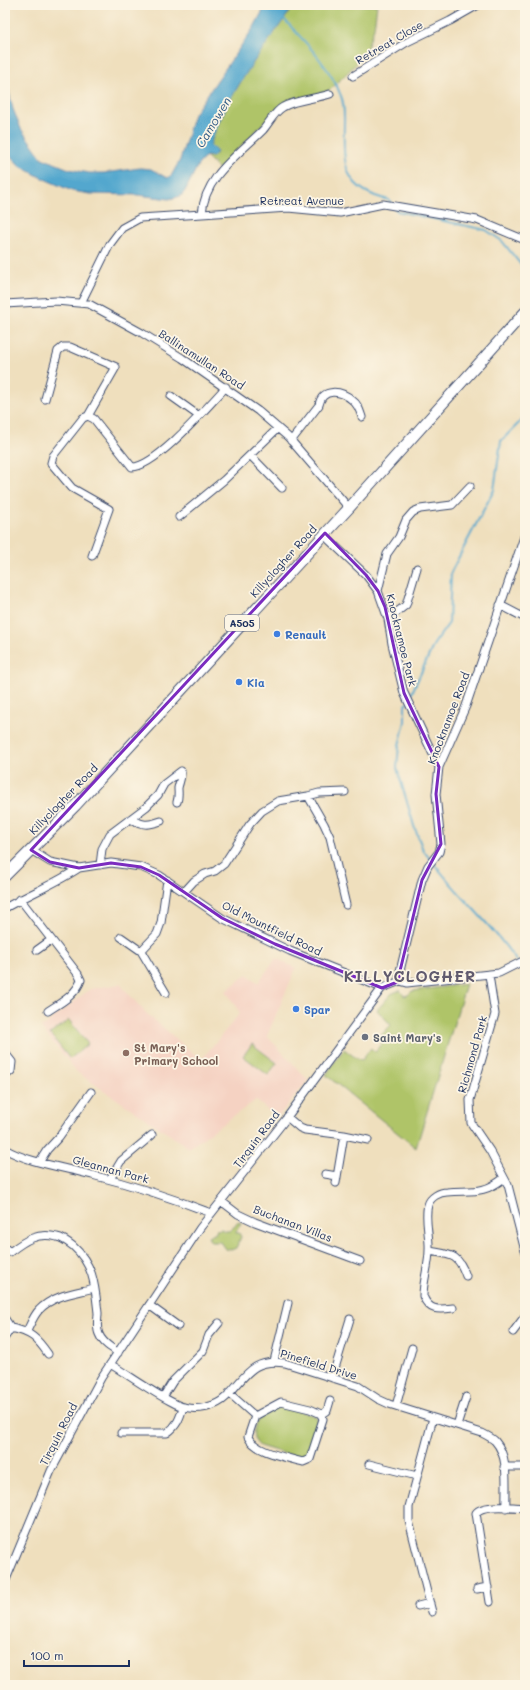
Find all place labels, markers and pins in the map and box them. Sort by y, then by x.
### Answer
place label: Renault [285,627,327,642]
marker: Renault [272,629,282,639]
place label: Kia [247,675,265,690]
marker: Kia [234,677,244,687]
place label: Spar [304,1002,331,1017]
marker: Spar [291,1004,301,1014]
place label: Saint Mary's [373,1030,442,1045]
marker: Saint Mary's [360,1032,370,1042]
place label: St Mary's Primary School [134,1040,218,1068]
marker: St Mary's Primary School [121,1048,131,1058]

